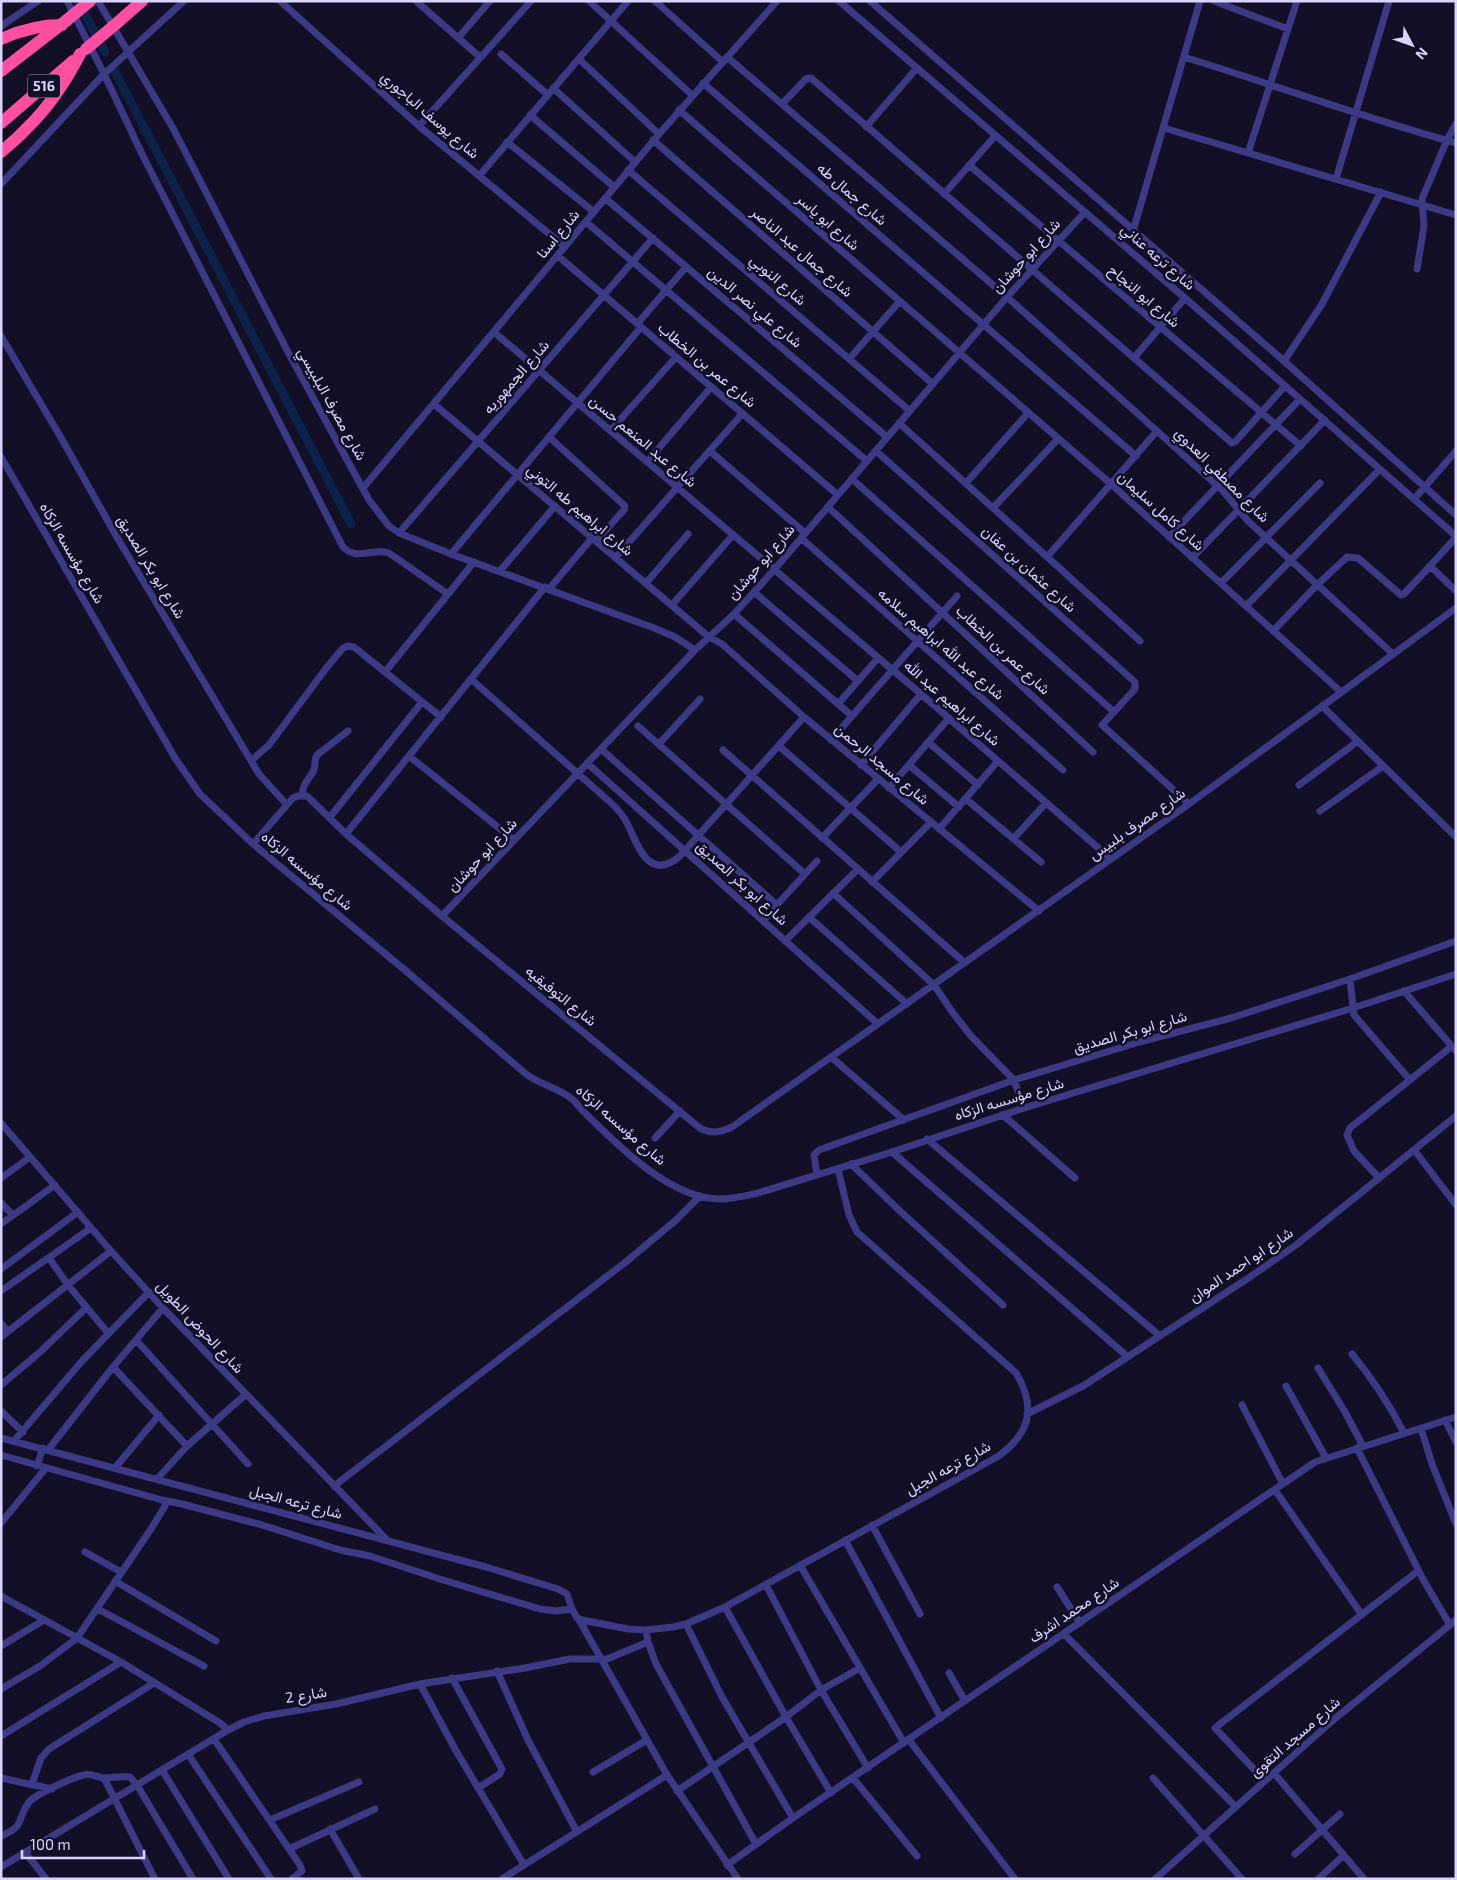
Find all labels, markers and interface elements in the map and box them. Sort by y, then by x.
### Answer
north arrow [1387,20,1437,70]
text: N [1412,44,1432,63]
street label: شارع يوسف الباجوري [375,67,484,166]
road number: 516 [28,74,60,98]
street label: شارع جمال طه [812,158,891,231]
street label: شارع ابو ياسر [791,188,864,256]
street label: شارع جمال عبد الناصر [746,202,857,303]
street label: شارع اسنا [532,205,585,263]
street label: شارع ابو حوشان [987,214,1066,298]
street label: شارع ترعه عناني [1115,219,1200,297]
street label: شارع النوبي [744,250,811,312]
street label: شارع ابو النجاح [1103,260,1184,333]
street label: شارع علي نصر الدين [702,262,806,355]
street label: شارع عمر بن الخطاب [653,318,761,413]
street label: شارع الجمهوريه [478,336,555,419]
street label: شارع مصرف البلبيسي [290,344,371,466]
street label: شارع عبد المنعم حسن [584,390,701,493]
street label: شارع مصطفي العدوي [1168,423,1274,529]
street label: شارع ابراهيم طه التوني [521,460,638,563]
street label: شارع كامل سليمان [1113,467,1209,556]
street label: شارع مؤسسه الزكاه [34,499,109,608]
street label: شارع ابو بكر الصديق [111,511,190,623]
street label: شارع ابو حوشان [723,520,800,605]
street label: شارع عثمان بن عفان [977,521,1081,618]
street label: شارع عبد الله ابراهيم سلامه [873,583,1009,705]
street label: شارع عمر بن الخطاب [951,601,1055,700]
street label: شارع ابراهيم عبد الله [899,656,1005,751]
street label: شارع مسجد الرحمن [830,719,934,810]
street label: شارع مصرف بلبيس [1085,783,1190,866]
street label: شارع ابو حوشان [443,814,522,897]
street label: شارع مؤسسه الزكاه [256,827,357,916]
street label: شارع ابو بكر الصديق [691,836,793,931]
street label: شارع التوفيقيه [521,961,601,1032]
street label: شارع ابو بكر الصديق [1071,1006,1190,1059]
street label: شارع مؤسسه الزكاه [952,1073,1067,1126]
street label: شارع مؤسسه الزكاه [571,1080,671,1171]
street label: شارع ابو احمد الموان [1185,1223,1298,1308]
street label: شارع الحوض الطويل [151,1276,248,1379]
street label: شارع ترعه الجبل [902,1436,995,1501]
street label: شارع ترعه الجبل [247,1480,345,1525]
street label: شارع محمد اشرف [1025,1572,1124,1648]
street label: شارع 2 [284,1682,329,1709]
street label: شارع مسجد التقوى [1245,1692,1345,1783]
scale bar [22,1828,145,1860]
text: 100 m [30,1835,71,1853]

